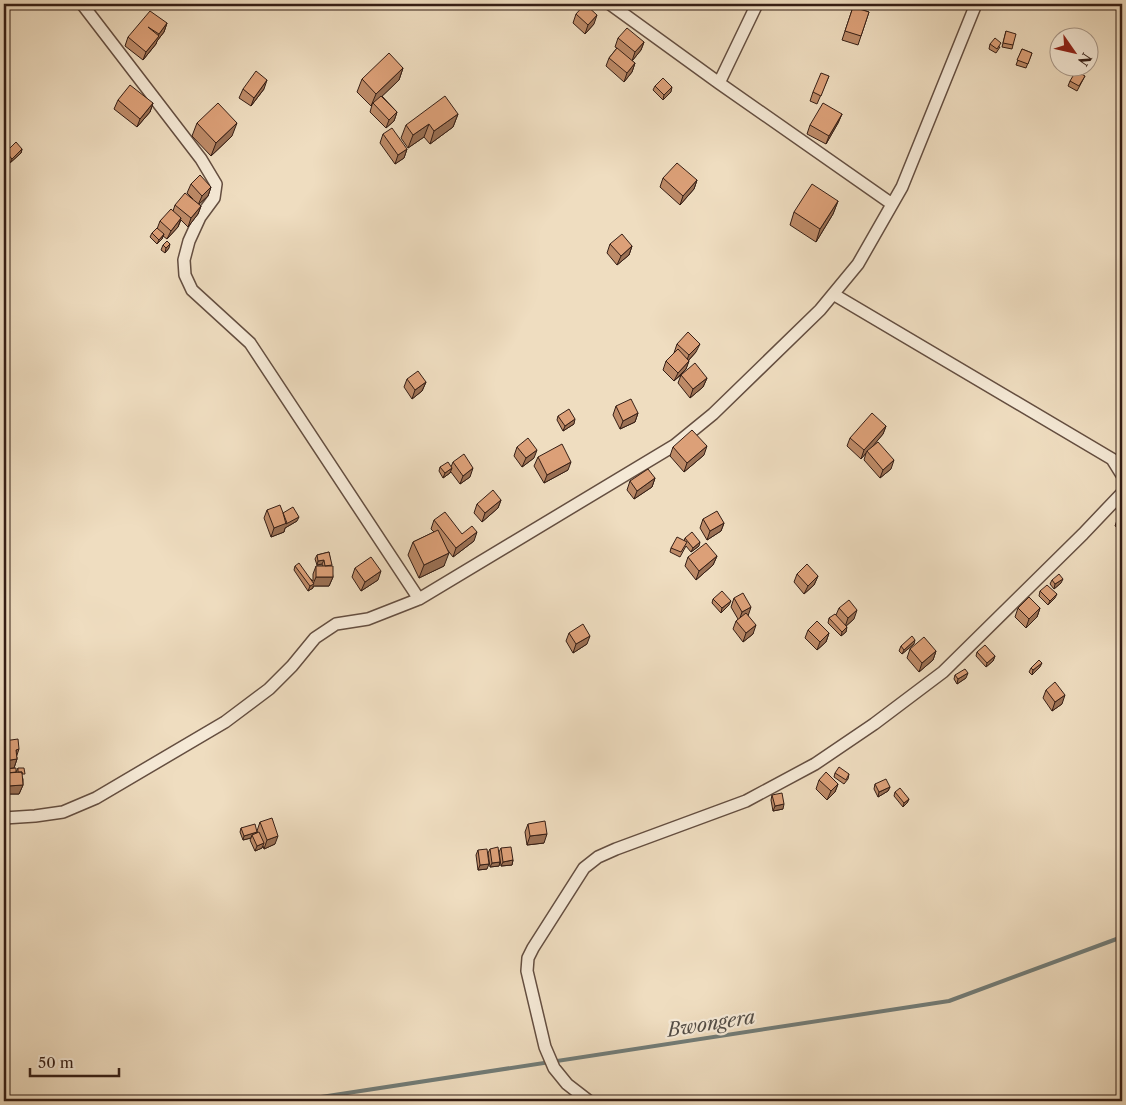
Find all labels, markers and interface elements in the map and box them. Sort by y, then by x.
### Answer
north arrow [1048,28,1098,78]
text: N [1074,49,1096,69]
water label: Bwongera [664,1005,757,1042]
scale bar [30,1045,119,1077]
text: 50 m [38,1053,74,1072]

